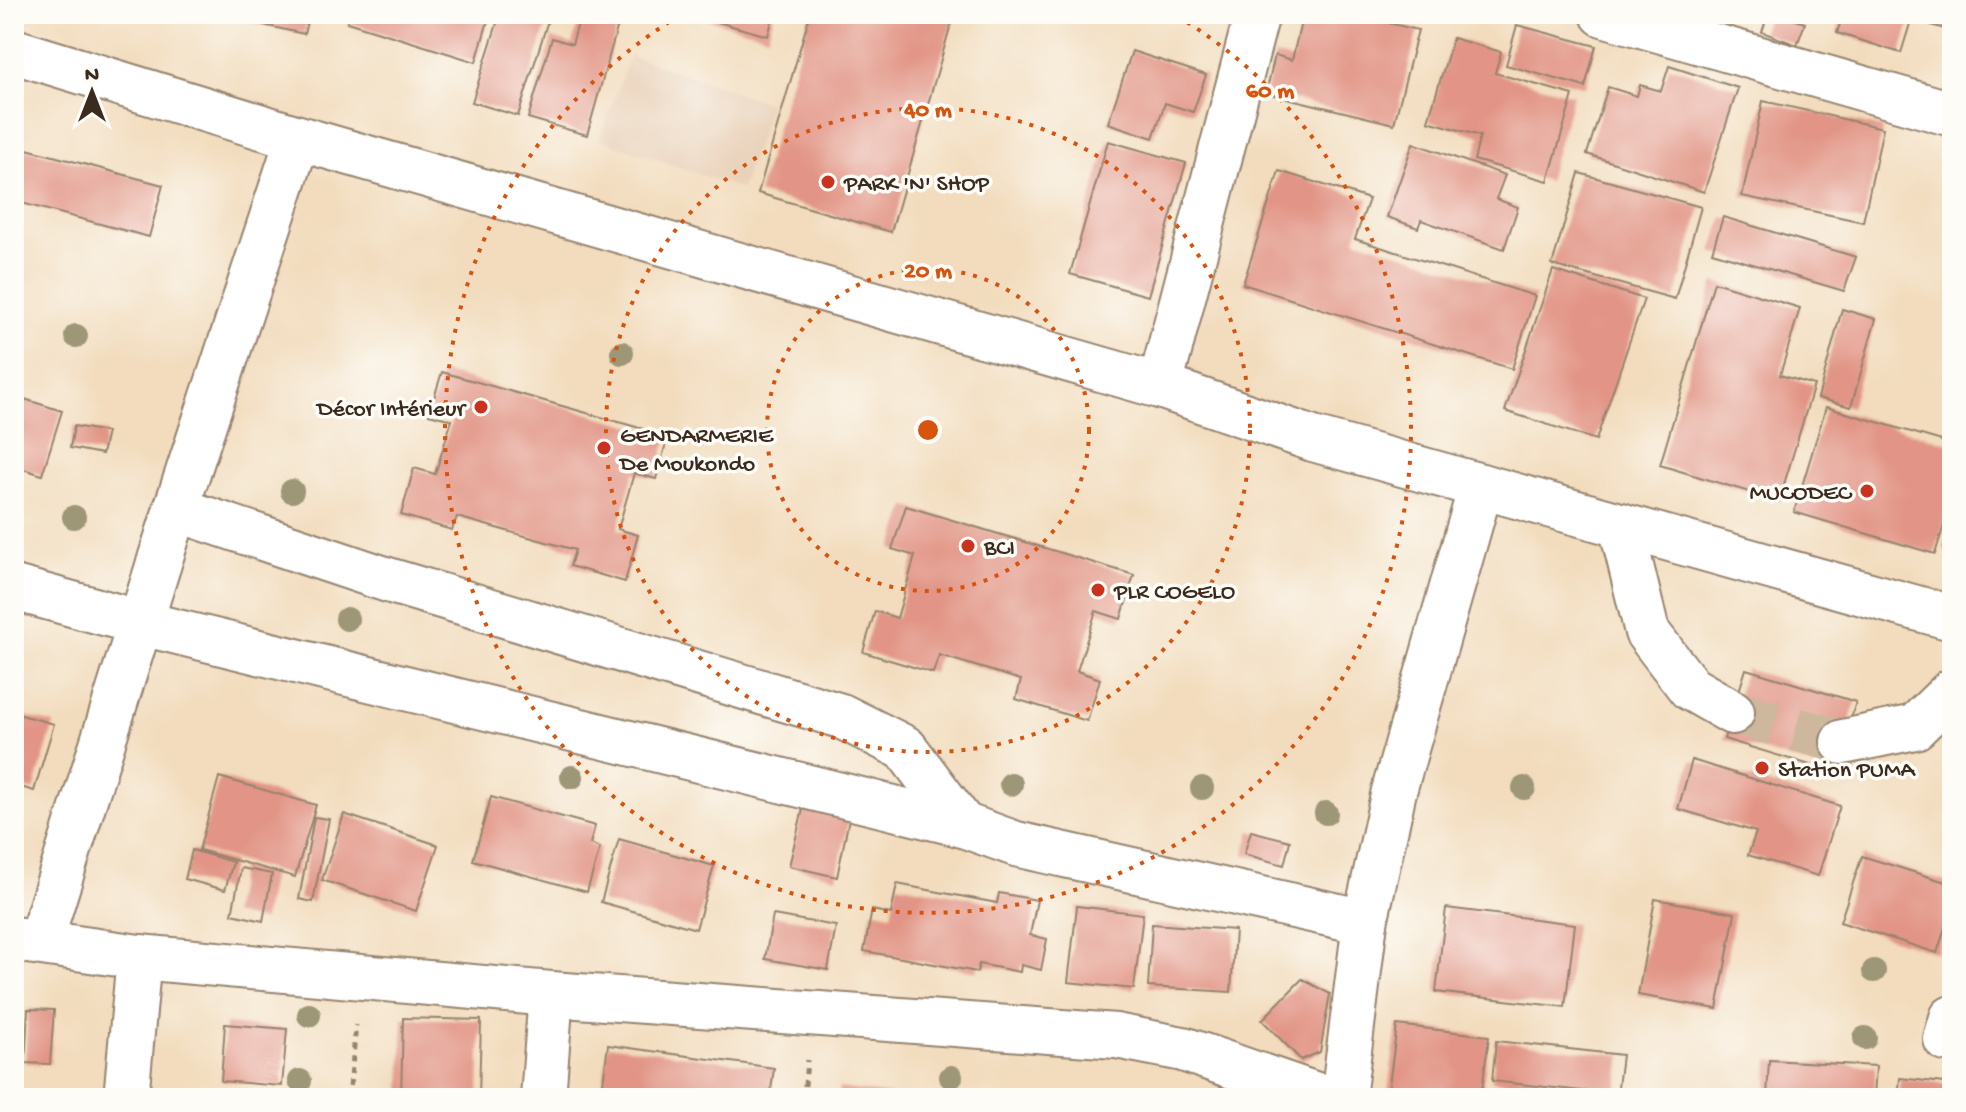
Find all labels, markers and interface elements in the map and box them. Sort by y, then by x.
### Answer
north arrow [52,52,132,132]
text: N [85,63,99,89]
text: 60 m [1246,78,1294,107]
text: 40 m [903,97,952,126]
place label: PARK 'N' SHOP [843,171,990,200]
marker: PARK 'N' SHOP [819,173,837,191]
text: 20 m [904,258,952,287]
place label: Décor Intérieur [315,396,467,425]
marker: Décor Intérieur [472,398,490,416]
centre of rings [914,416,942,444]
place label: GENDARMERIE De Moukondo [618,423,774,480]
marker: GENDARMERIE De Moukondo [595,439,613,457]
place label: MUCODEC [1749,480,1853,509]
marker: MUCODEC [1858,482,1876,500]
place label: BCI [983,535,1015,564]
marker: BCI [959,537,977,555]
place label: PLR COGELO [1113,579,1235,608]
marker: PLR COGELO [1089,581,1107,599]
place label: Station PUMA [1778,757,1917,786]
marker: Station PUMA [1753,759,1771,777]

